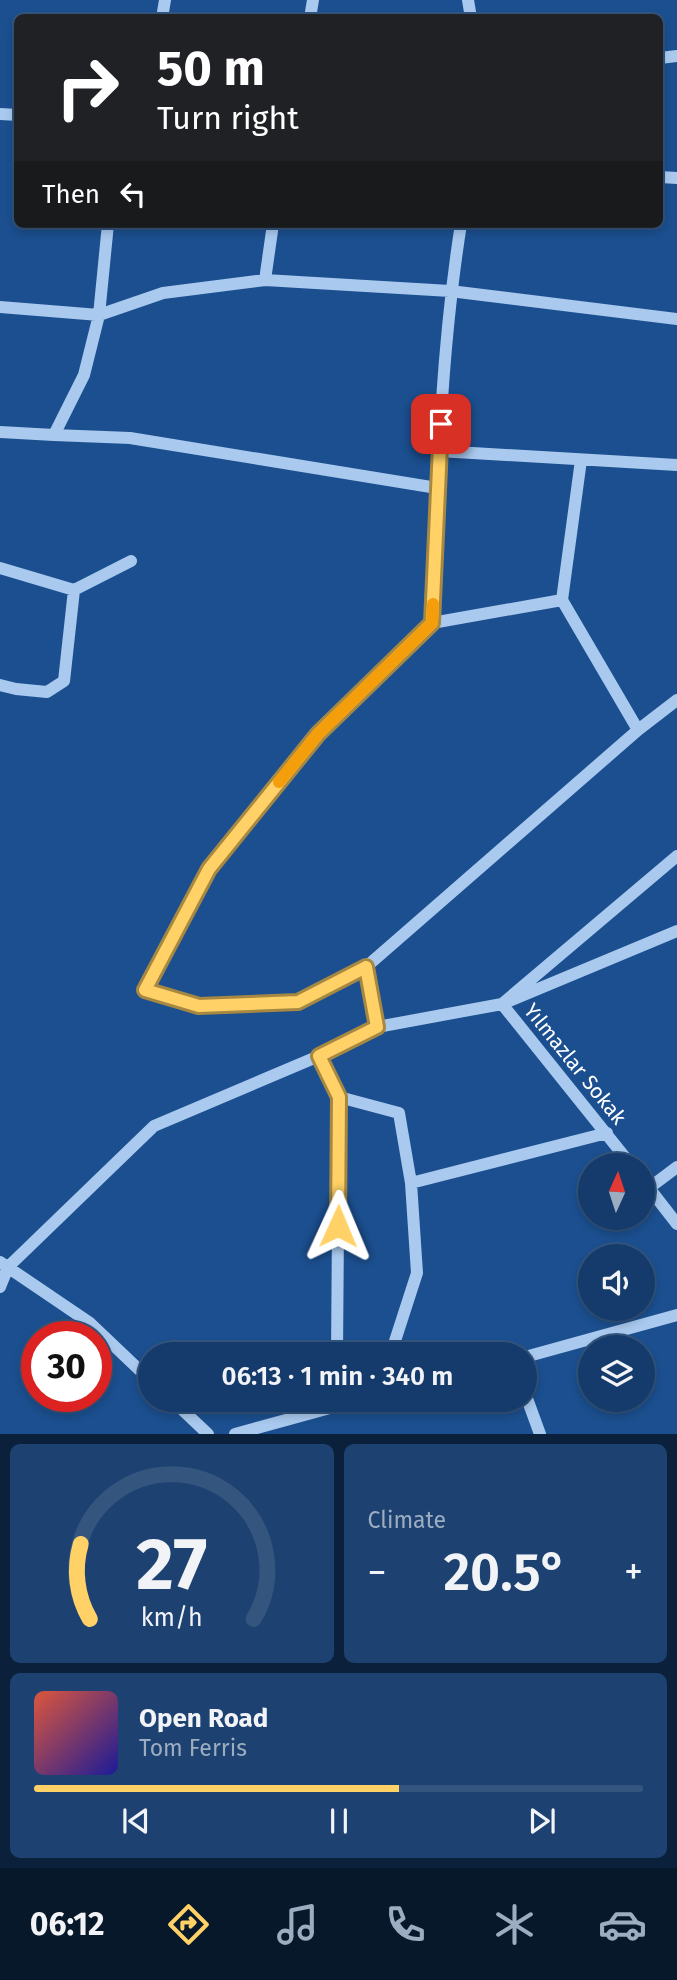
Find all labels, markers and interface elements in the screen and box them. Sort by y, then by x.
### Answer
text: 50 m [157,39,265,98]
icon: right [42,42,133,133]
text: Turn right [157,99,299,137]
icon: left [114,175,152,213]
text: Then [42,179,100,210]
pin [411,394,471,454]
icon: arrive [422,405,460,443]
street label: Yılmazlar Sokak [518,998,632,1130]
north arrow [578,1153,654,1230]
map controls [578,1153,655,1412]
position arrow [301,1189,375,1263]
button: sound [578,1244,655,1321]
speed limit sign: 30 [21,1321,112,1412]
button: layers [578,1335,655,1412]
text: 06:13 · 1 min · 340 m [222,1361,453,1392]
text: Climate [368,1506,446,1534]
text: 27 [136,1522,207,1609]
text: 20.5° [443,1541,567,1604]
text: − [368,1549,387,1595]
text: + [624,1549,643,1595]
text: km/h [141,1603,203,1633]
text: Open Road [139,1703,268,1734]
text: Tom Ferris [139,1734,247,1762]
icon: previous [117,1802,155,1840]
icon: pause [320,1802,358,1840]
icon: next [523,1802,561,1840]
icon: directions [164,1900,213,1949]
icon: music [273,1900,322,1949]
icon: phone [381,1900,430,1949]
icon: climate [490,1900,539,1949]
icon: car [598,1900,647,1949]
text: 06:12 [30,1905,105,1943]

